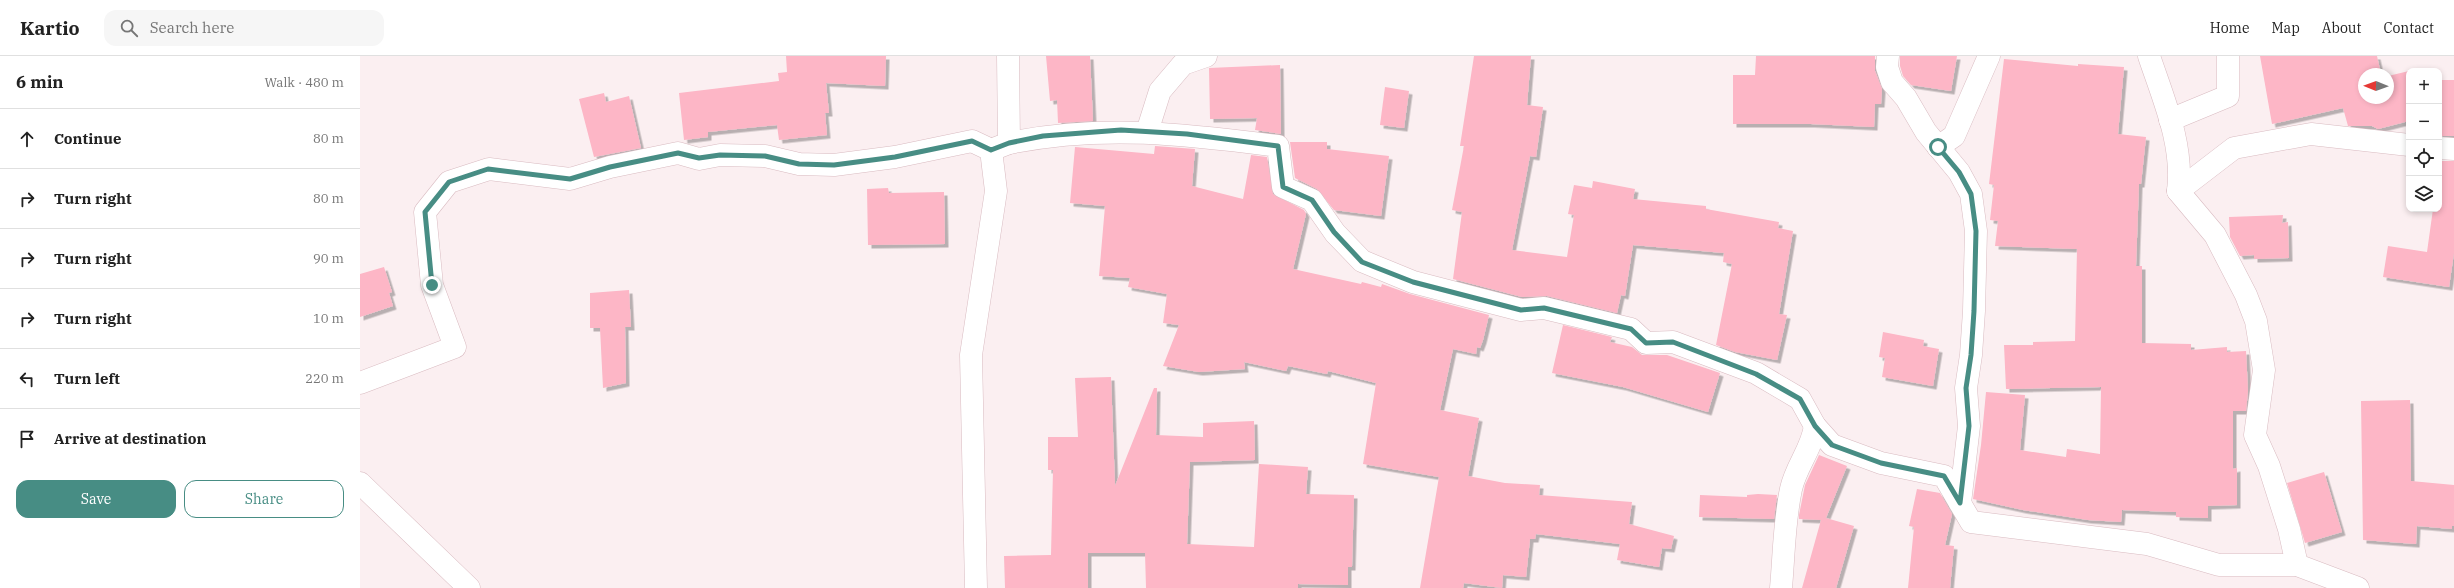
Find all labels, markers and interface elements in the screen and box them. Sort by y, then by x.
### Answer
search box [104,10,384,46]
text: Kartio [20,16,80,40]
icon: search [118,17,140,39]
text: Search here [150,18,234,37]
text: Home [2210,19,2249,37]
text: Map [2271,19,2300,37]
text: About [2322,19,2361,37]
text: Contact [2383,19,2434,37]
north arrow [2358,68,2394,104]
map controls [2406,68,2442,212]
button: + [2406,68,2442,104]
text: 6 min [16,71,64,93]
text: Walk · 480 m [265,74,344,91]
button: − [2406,104,2442,140]
icon: ahead [16,128,38,150]
text: Continue [54,129,121,148]
text: 80 m [313,130,344,147]
route start [1929,138,1947,156]
button: locate [2406,140,2442,176]
button: layers [2406,176,2442,212]
icon: right [16,188,38,210]
text: Turn right [54,189,132,208]
text: 80 m [313,190,344,207]
icon: right [16,248,38,270]
text: Turn right [54,249,132,268]
text: 90 m [313,250,344,267]
route end [423,276,441,294]
icon: right [16,308,38,330]
text: Turn right [54,309,132,328]
text: 10 m [313,310,344,327]
icon: left [16,368,38,390]
text: Turn left [54,369,120,388]
text: 220 m [305,370,344,387]
icon: arrive [16,428,38,450]
text: Arrive at destination [54,429,206,448]
button: Save [16,480,176,518]
button: Share [184,480,344,518]

